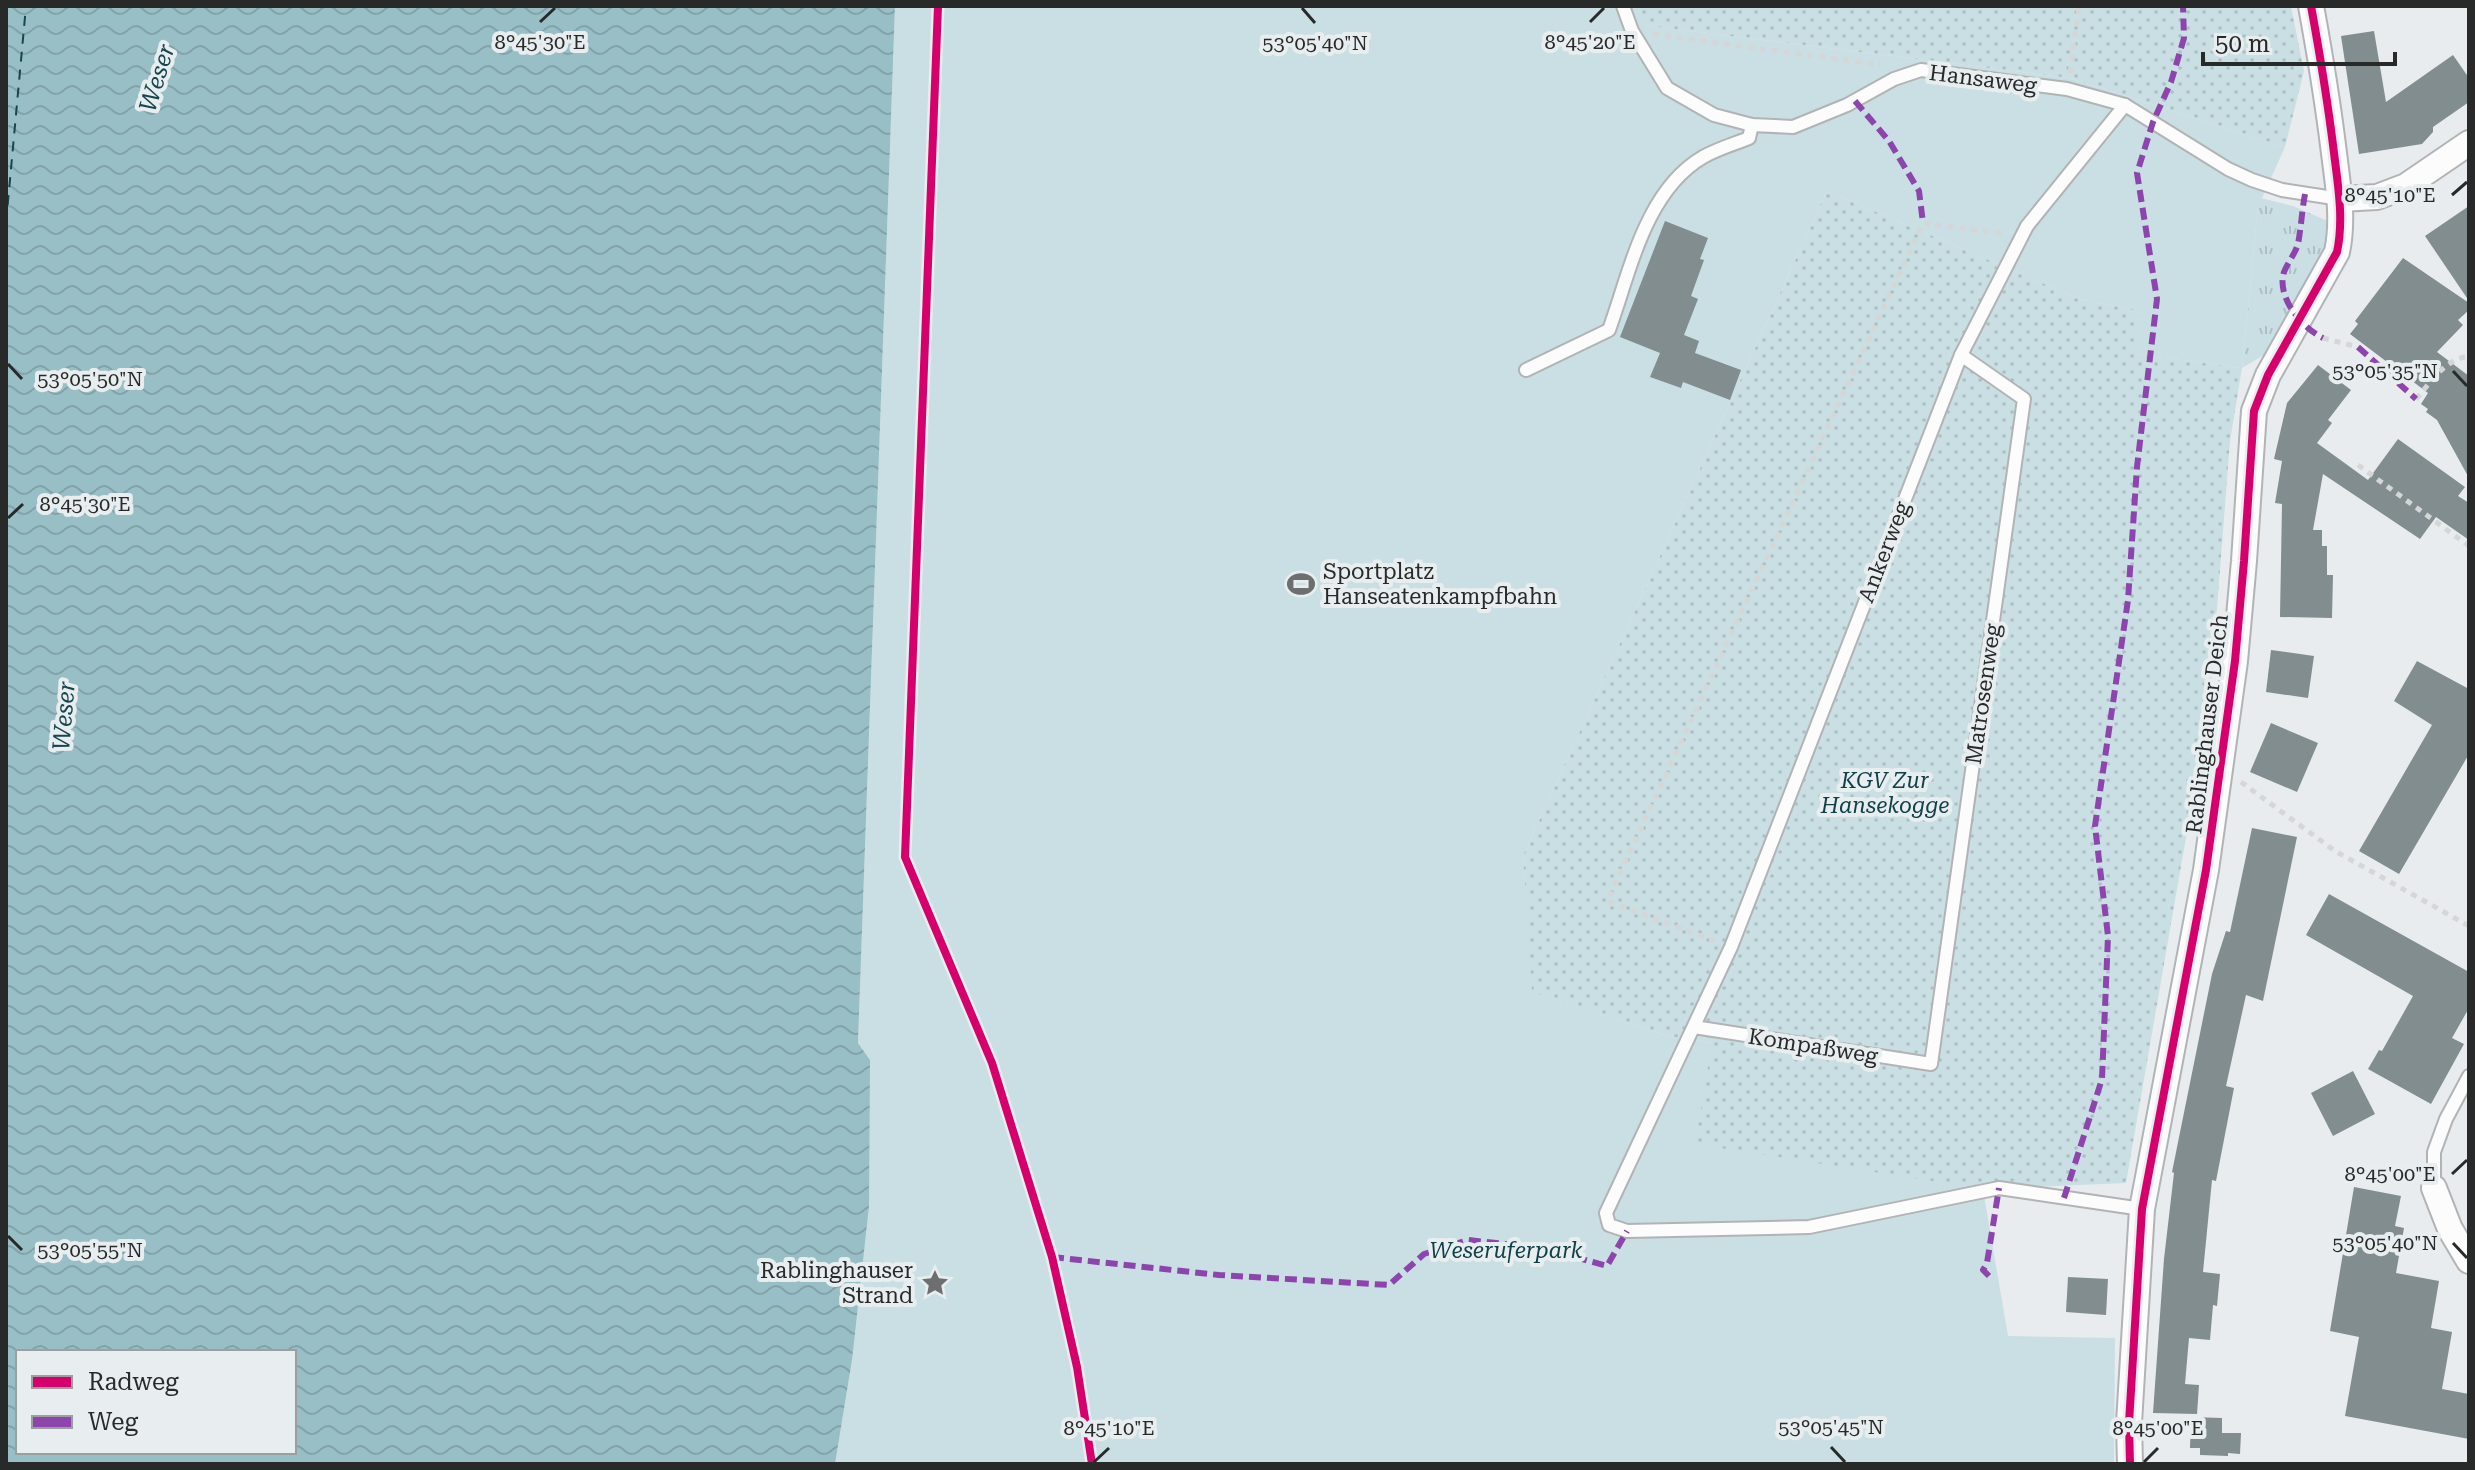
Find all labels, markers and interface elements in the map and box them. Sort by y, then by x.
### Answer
scale bar [2203,16,2395,66]
text: 8°45'30"E [495,30,585,54]
text: 8°45'20"E [1545,30,1635,54]
text: 50 m [2215,30,2270,58]
text: 53°05'40"N [1262,31,1368,55]
water label: Weser [133,41,181,115]
street label: Hansaweg [1928,60,2039,98]
text: 8°45'10"E [2345,183,2435,207]
text: 53°05'35"N [2332,359,2438,383]
text: 53°05'50"N [37,367,143,391]
text: 8°45'30"E [40,492,130,516]
street label: Ankerweg [1853,497,1915,606]
place label: Sportplatz Hanseatenkampfbahn [1323,559,1557,609]
sports icon: Sportplatz Hanseatenkampfbahn [1286,569,1316,599]
street label: Rablinghauser Deich [2181,613,2233,835]
street label: Matrosenweg [1961,622,2005,766]
water label: Weser [47,680,81,752]
park label: KGV Zur Hansekogge [1820,768,1949,818]
street label: Kompaßweg [1746,1023,1880,1069]
text: 8°45'00"E [2345,1162,2435,1186]
text: 53°05'40"N [2332,1231,2438,1255]
text: 53°05'55"N [37,1238,143,1262]
park label: Weseruferpark [1429,1238,1583,1263]
place label: Rablinghauser Strand [760,1258,913,1308]
place icon: Rablinghauser Strand [920,1268,950,1298]
legend [16,1350,296,1454]
text: Radweg [88,1368,179,1396]
text: Weg [88,1408,138,1436]
text: 53°05'45"N [1778,1415,1884,1439]
text: 8°45'10"E [1064,1416,1154,1440]
text: 8°45'00"E [2113,1416,2203,1440]

